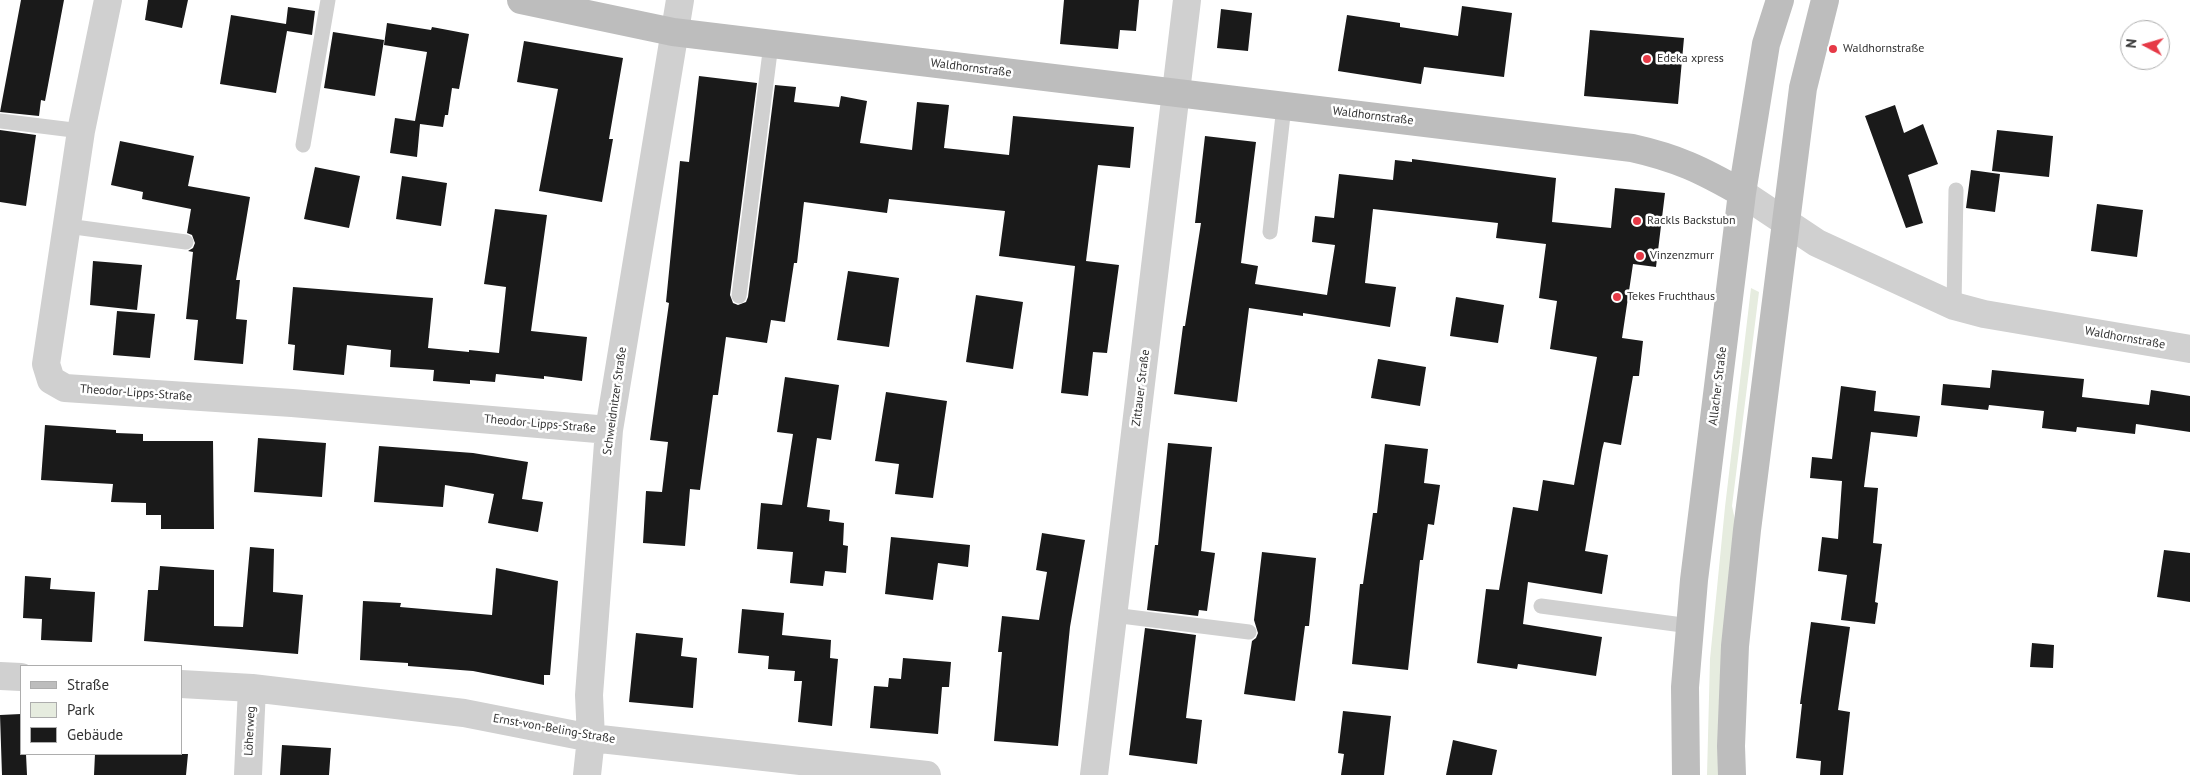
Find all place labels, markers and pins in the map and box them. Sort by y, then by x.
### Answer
place label: Waldhornstraße [1843,42,1924,56]
marker: Waldhornstraße [1827,43,1839,55]
place label: Edeka xpress [1657,52,1724,66]
marker: Edeka xpress [1641,53,1653,65]
place label: Rackls Backstubn [1647,214,1736,228]
marker: Rackls Backstubn [1631,215,1643,227]
place label: Vinzenzmurr [1650,249,1714,263]
marker: Vinzenzmurr [1634,250,1646,262]
place label: Tekes Fruchthaus [1627,290,1715,304]
marker: Tekes Fruchthaus [1611,291,1623,303]

